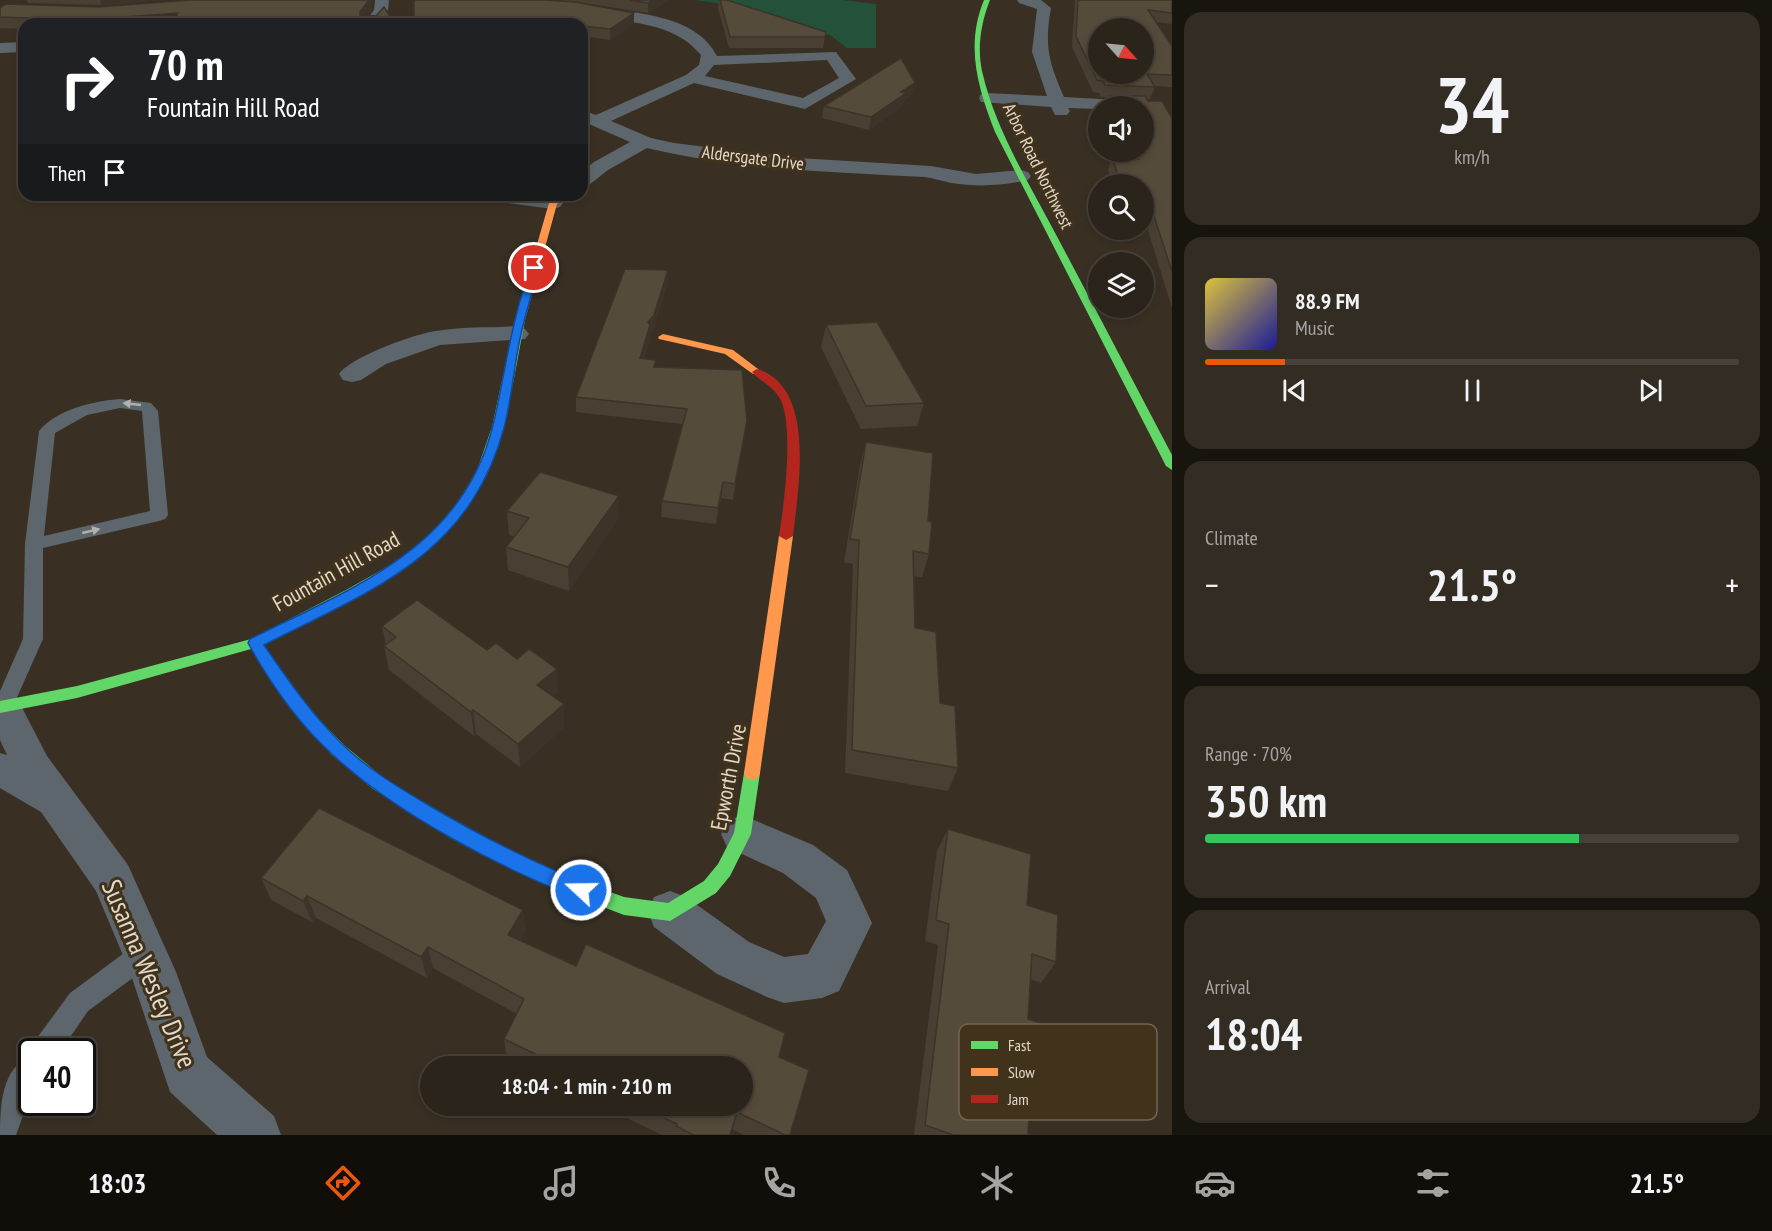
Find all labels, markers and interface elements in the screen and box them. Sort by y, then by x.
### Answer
north arrow [1088,18,1154,84]
map controls [1088,18,1154,318]
text: 70 m [147,37,224,92]
icon: right [48,42,126,120]
text: 34 [1435,54,1509,155]
text: Fountain Hill Road [147,90,320,124]
button: sound [1088,96,1154,162]
street label: Arbor Road Northwest [998,99,1079,232]
street label: Aldersgate Drive [701,140,805,175]
text: km/h [1454,144,1490,170]
icon: arrive [98,156,131,189]
text: Then [48,159,86,187]
button: search [1088,174,1154,240]
pin [508,242,559,293]
icon: arrive [517,251,550,284]
button: layers [1088,252,1154,318]
text: 88.9 FM [1295,287,1360,315]
text: Music [1295,315,1335,341]
icon: previous [1278,374,1311,407]
icon: pause [1456,374,1489,407]
icon: next [1634,374,1667,407]
one-way arrow [122,399,141,409]
one-way arrow [82,525,101,535]
street label: Fountain Hill Road [268,525,404,617]
text: Climate [1205,525,1258,551]
text: 21.5° [1427,555,1517,613]
text: − [1205,563,1219,606]
text: + [1725,563,1739,606]
street label: Epworth Drive [704,721,752,833]
text: Range · 70% [1205,741,1292,767]
text: 350 km [1205,771,1327,829]
position arrow [549,858,613,922]
street label: Susanna Wesley Drive [95,874,205,1073]
text: Arrival [1205,974,1250,1000]
text: 18:04 [1205,1004,1302,1062]
legend [959,1024,1157,1120]
text: Fast [1008,1035,1031,1055]
speed limit sign: 40 [18,1038,96,1116]
text: Slow [1008,1062,1035,1082]
text: 18:04 · 1 min · 210 m [501,1072,672,1100]
text: Jam [1007,1089,1029,1109]
icon: directions [322,1162,364,1204]
icon: music [540,1162,582,1204]
icon: phone [758,1162,800,1204]
icon: climate [976,1162,1018,1204]
icon: car [1194,1162,1236,1204]
icon: filters [1412,1162,1454,1204]
text: 18:03 [88,1166,146,1200]
text: 21.5° [1630,1166,1684,1200]

